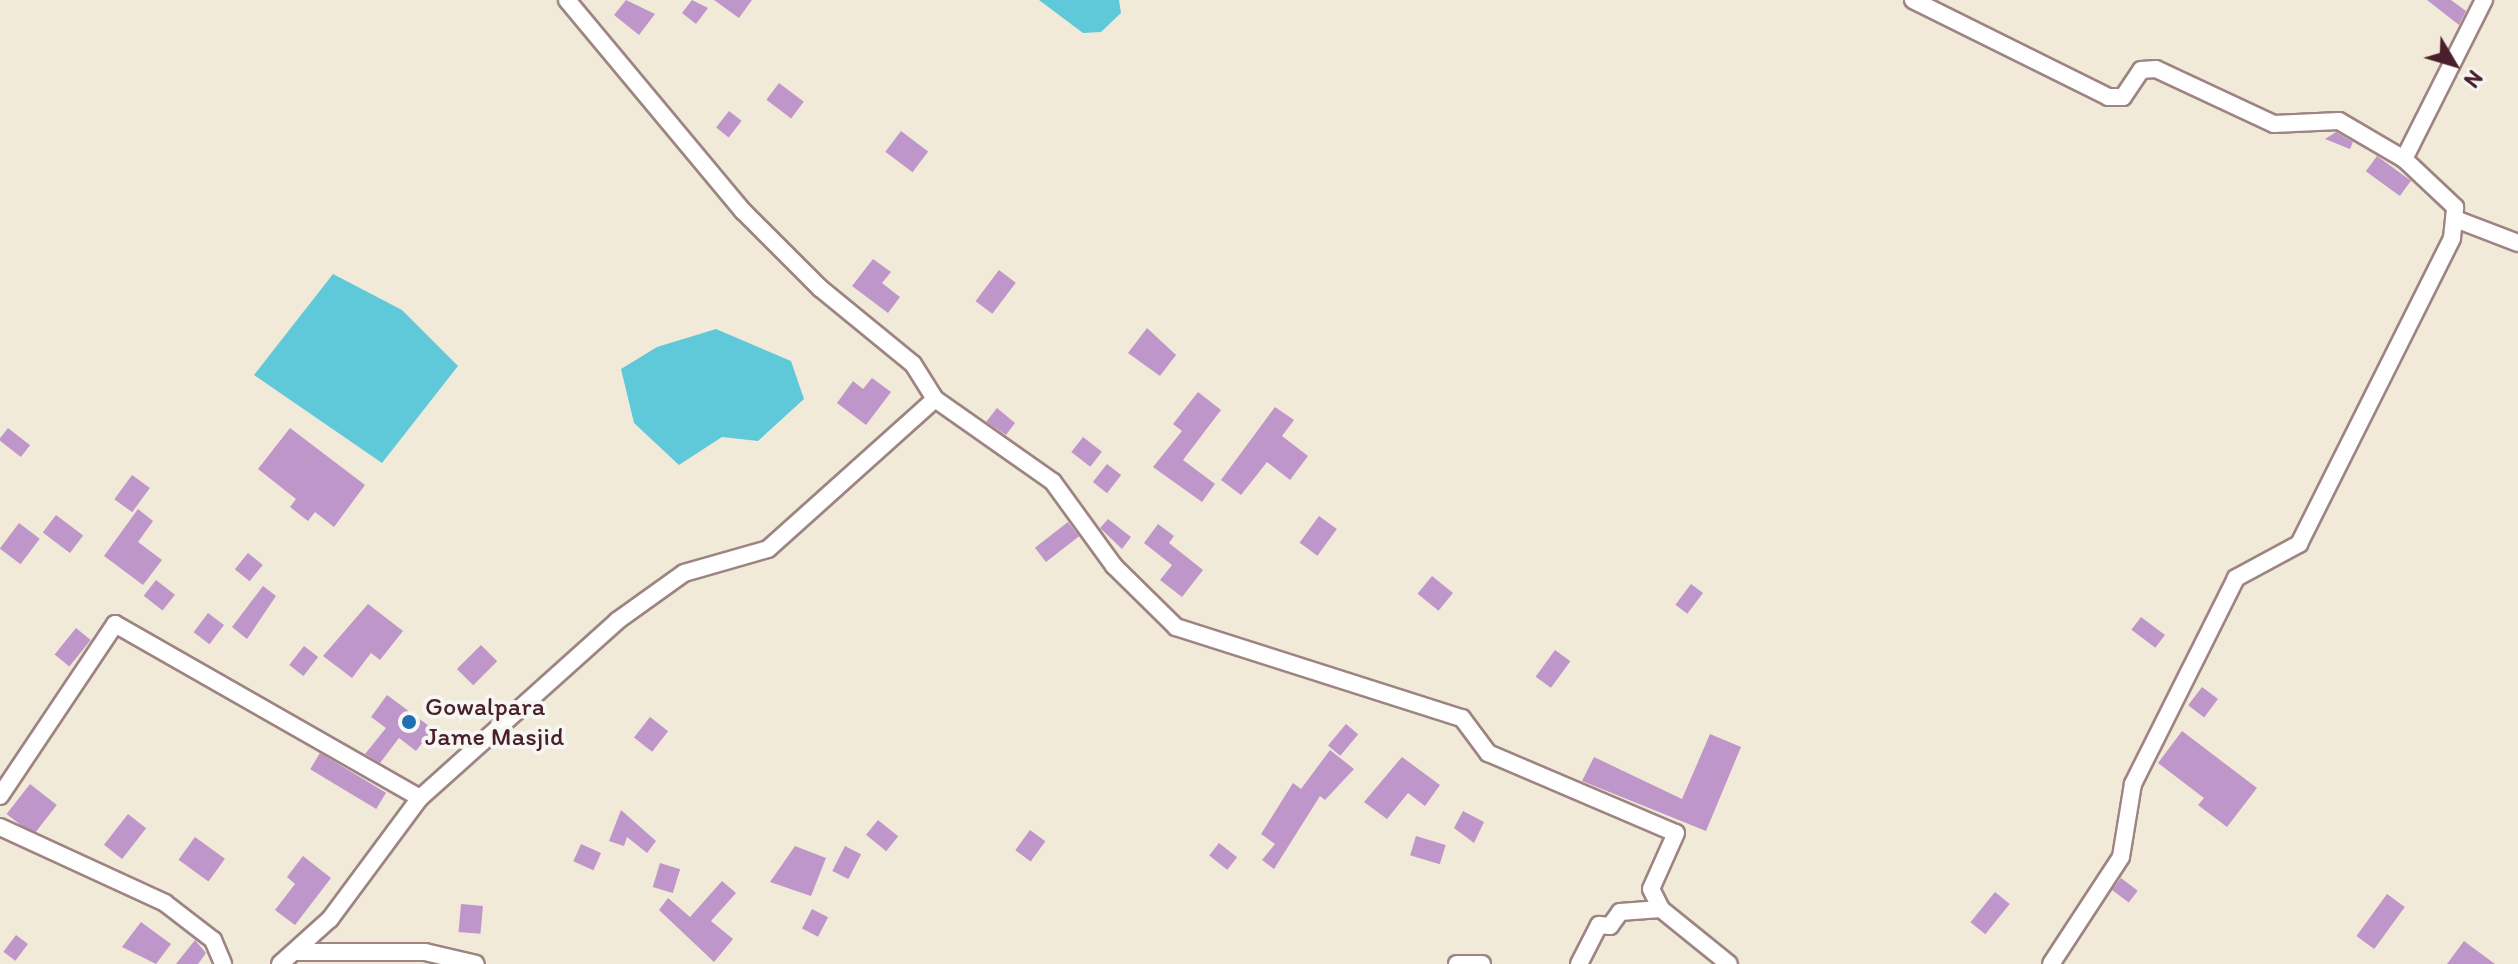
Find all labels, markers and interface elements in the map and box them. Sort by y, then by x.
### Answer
north arrow [2414,24,2494,104]
text: N [2458,65,2489,93]
place label: Gowalpara Jame Masjid [425,691,564,752]
marker: Gowalpara Jame Masjid [400,713,418,731]

